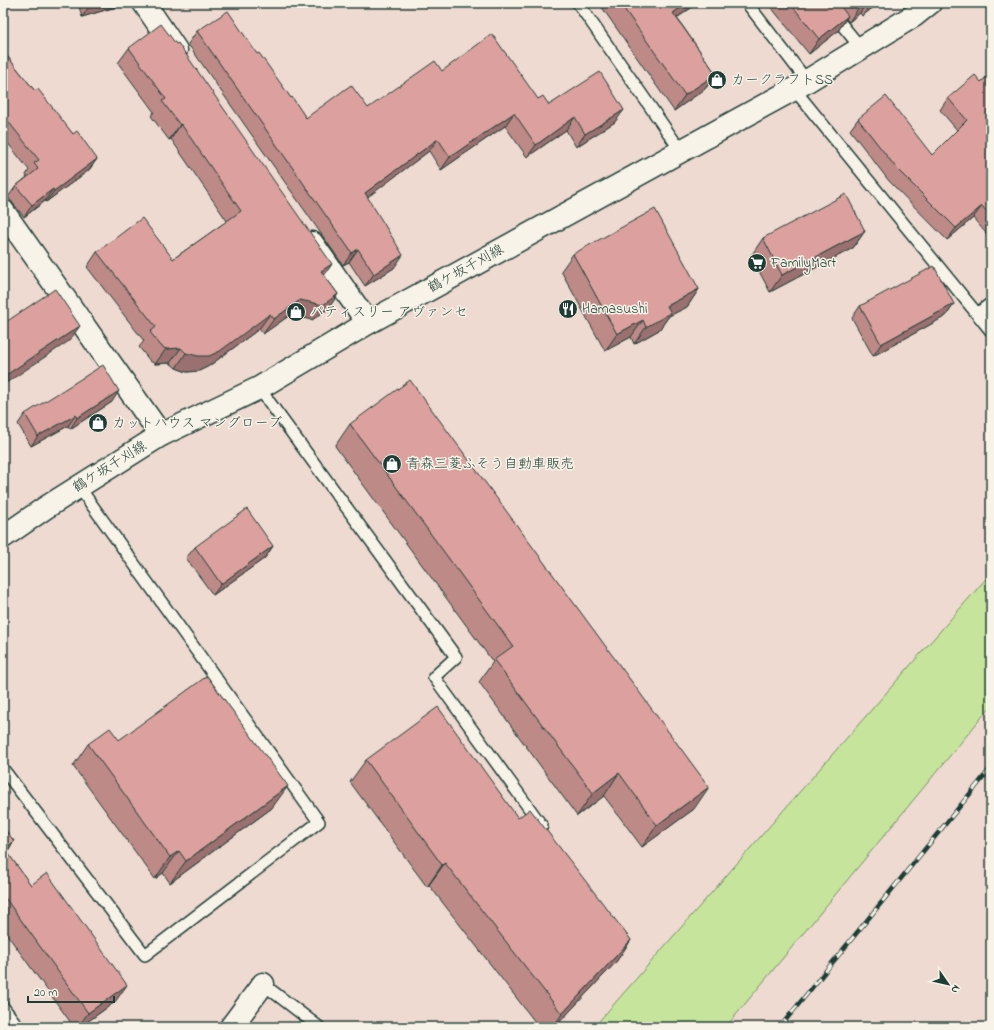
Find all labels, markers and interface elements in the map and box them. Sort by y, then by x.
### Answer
shop icon: カークラフトSS [706,69,728,91]
place label: カークラフトSS [731,70,833,91]
street label: 鶴ケ坂千刈線 [424,239,508,299]
supermarket icon: FamilyMart [746,252,768,274]
place label: FamilyMart [770,253,837,275]
restaurant icon: Hamasushi [557,298,579,320]
place label: Hamasushi [582,299,648,320]
shop icon: パティスリー アヴァンセ [285,301,307,323]
place label: パティスリー アヴァンセ [310,302,468,323]
shop icon: カットハウス マングローブ [87,412,109,434]
place label: カットハウス マングローブ [112,413,282,434]
street label: 鶴ケ坂千刈線 [69,436,151,498]
shop icon: 青森三菱ふそう自動車販売 [381,453,403,475]
place label: 青森三菱ふそう自動車販売 [406,454,574,475]
north arrow [928,964,968,1004]
scale bar [28,978,114,1004]
text: N [947,981,964,997]
text: 20 m [34,984,57,1002]

